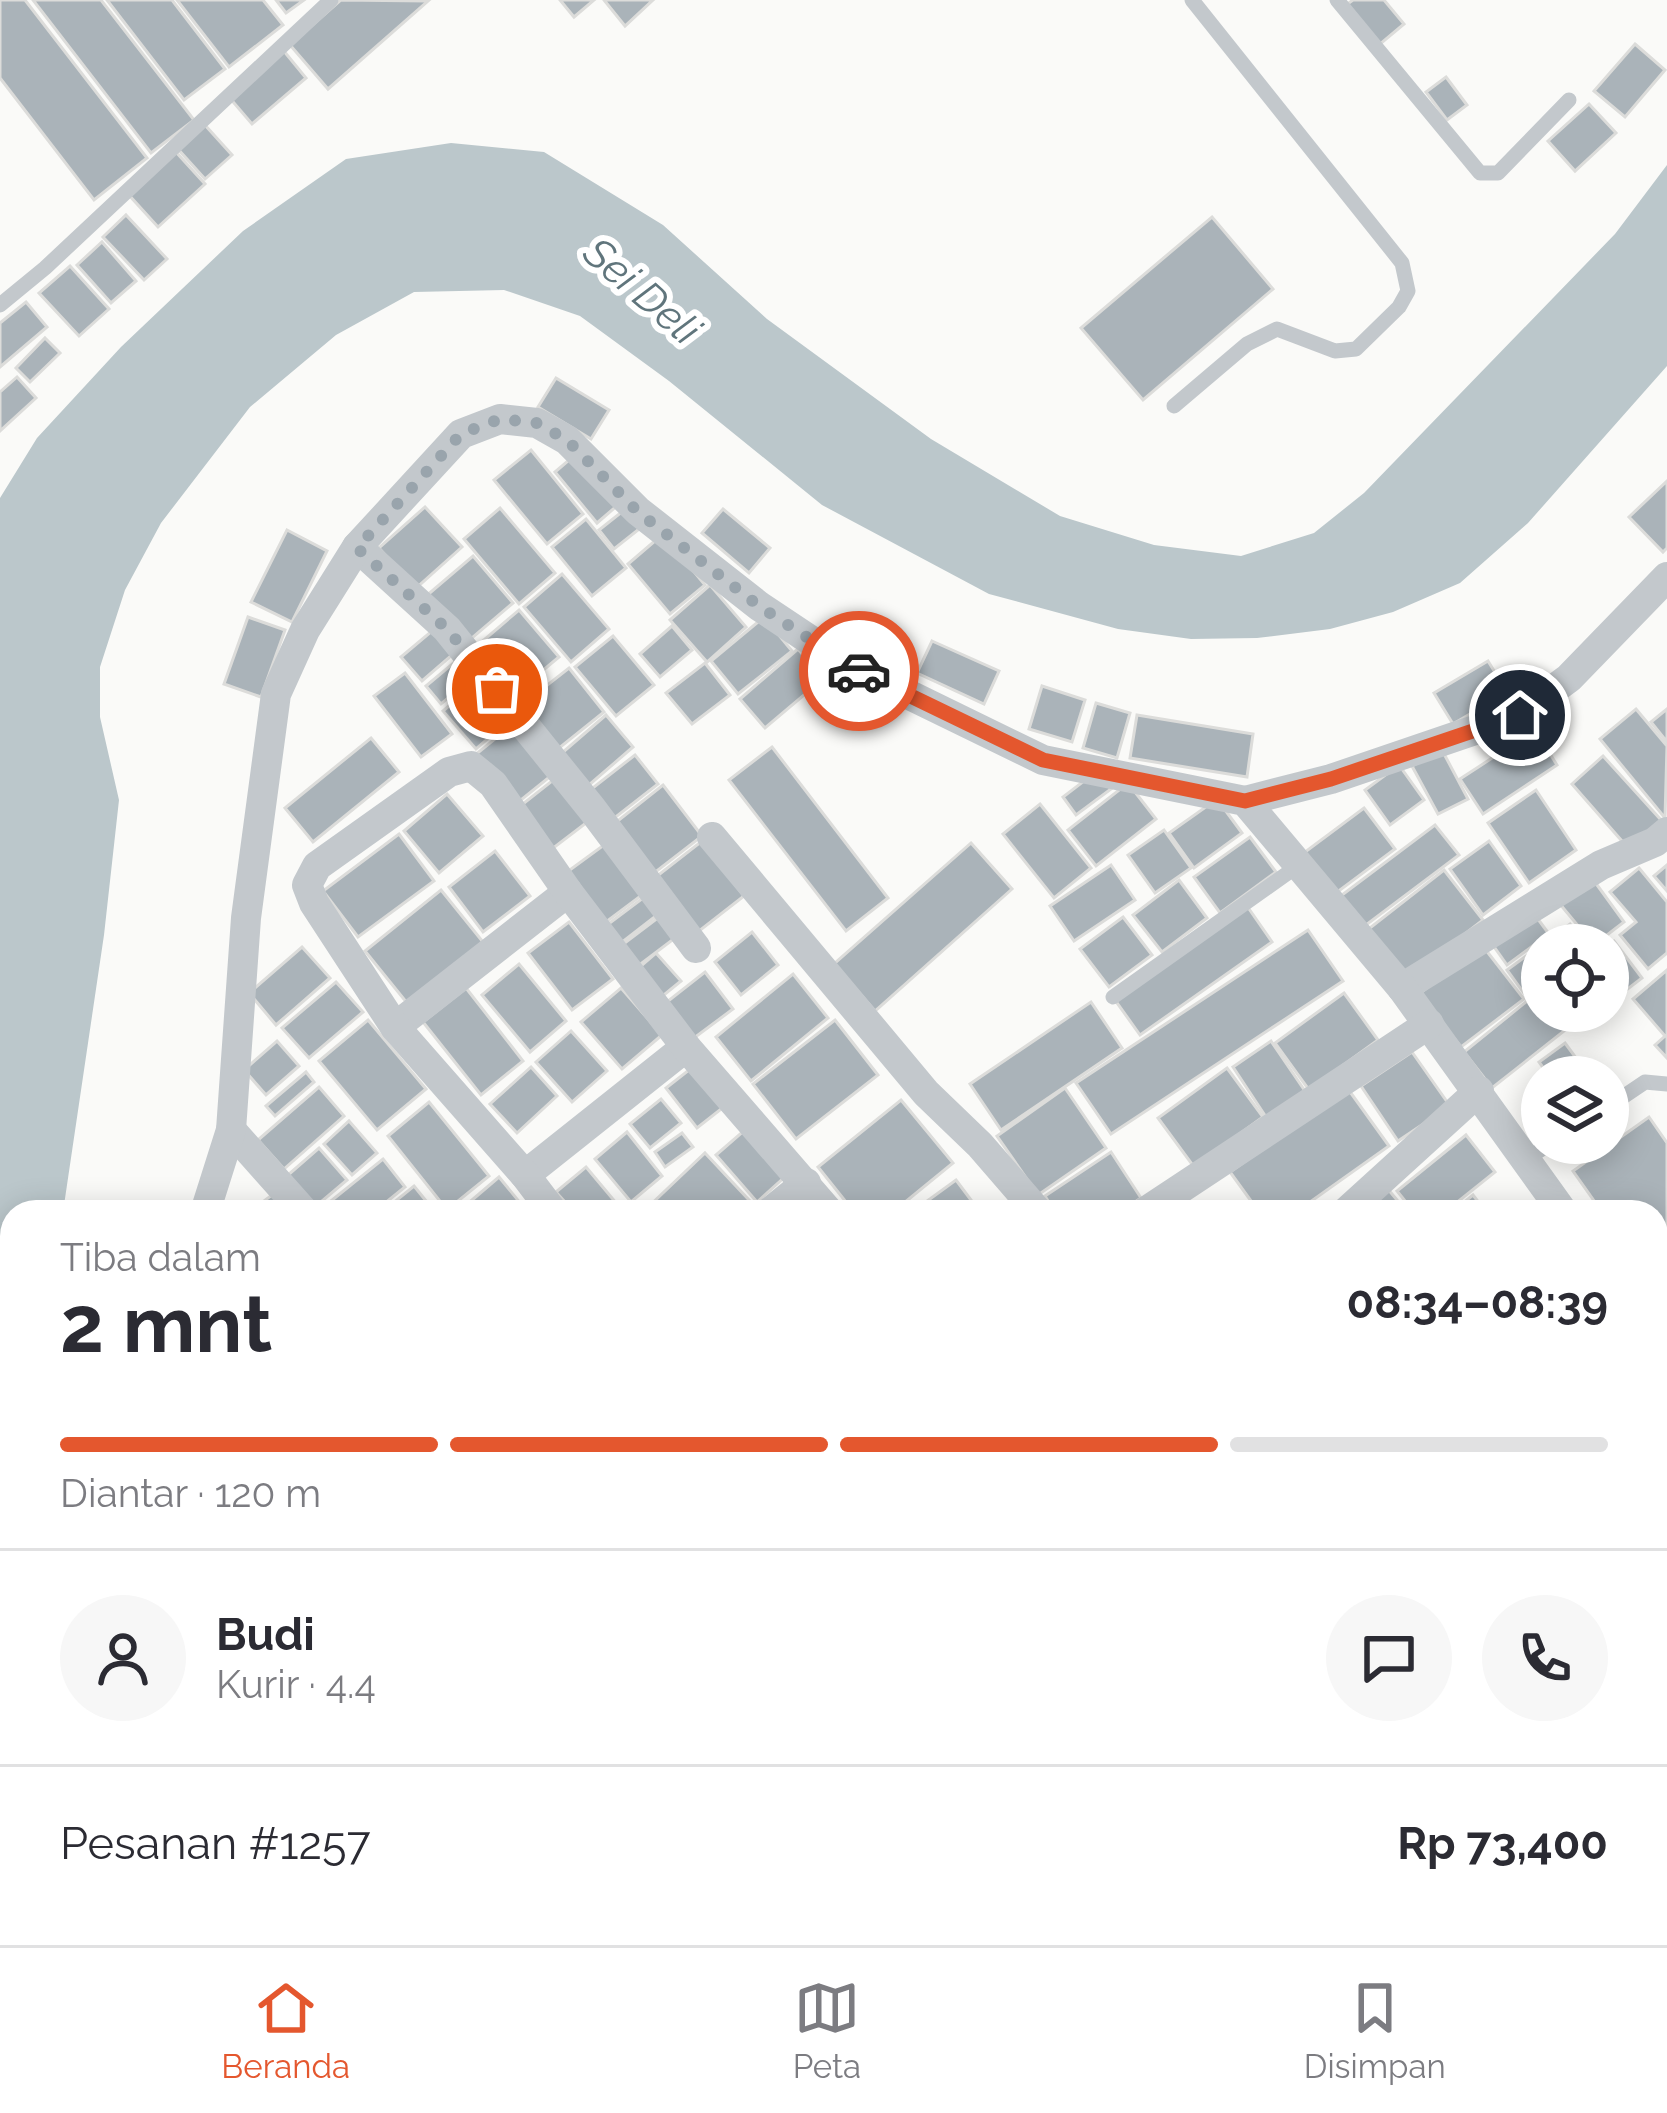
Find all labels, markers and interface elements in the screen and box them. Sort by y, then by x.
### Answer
water label: Sei Deli [573,227,711,355]
courier [799,611,919,731]
pin [446,638,548,740]
icon: car [826,638,892,704]
icon: bag [464,656,530,722]
pin [1469,664,1571,766]
icon: home [1487,682,1553,748]
map controls [1521,924,1629,1164]
button: locate [1521,924,1629,1032]
button: layers [1521,1056,1629,1164]
text: Tiba dalam [60,1234,261,1280]
text: 08:34–08:39 [1347,1276,1608,1329]
text: 2 mnt [60,1279,272,1370]
text: Diantar · 120 m [60,1470,321,1516]
button: person [60,1595,186,1721]
button: chat [1326,1595,1452,1721]
button: phone [1482,1595,1608,1721]
text: Budi [216,1608,315,1661]
text: Kurir · 4.4 [216,1661,376,1707]
text: Pesanan #1257 [60,1817,370,1870]
text: Rp 73,400 [1397,1817,1608,1870]
tab: Beranda [221,1975,350,2086]
tab: Peta [793,1975,861,2086]
tab: Disimpan [1304,1975,1446,2086]

